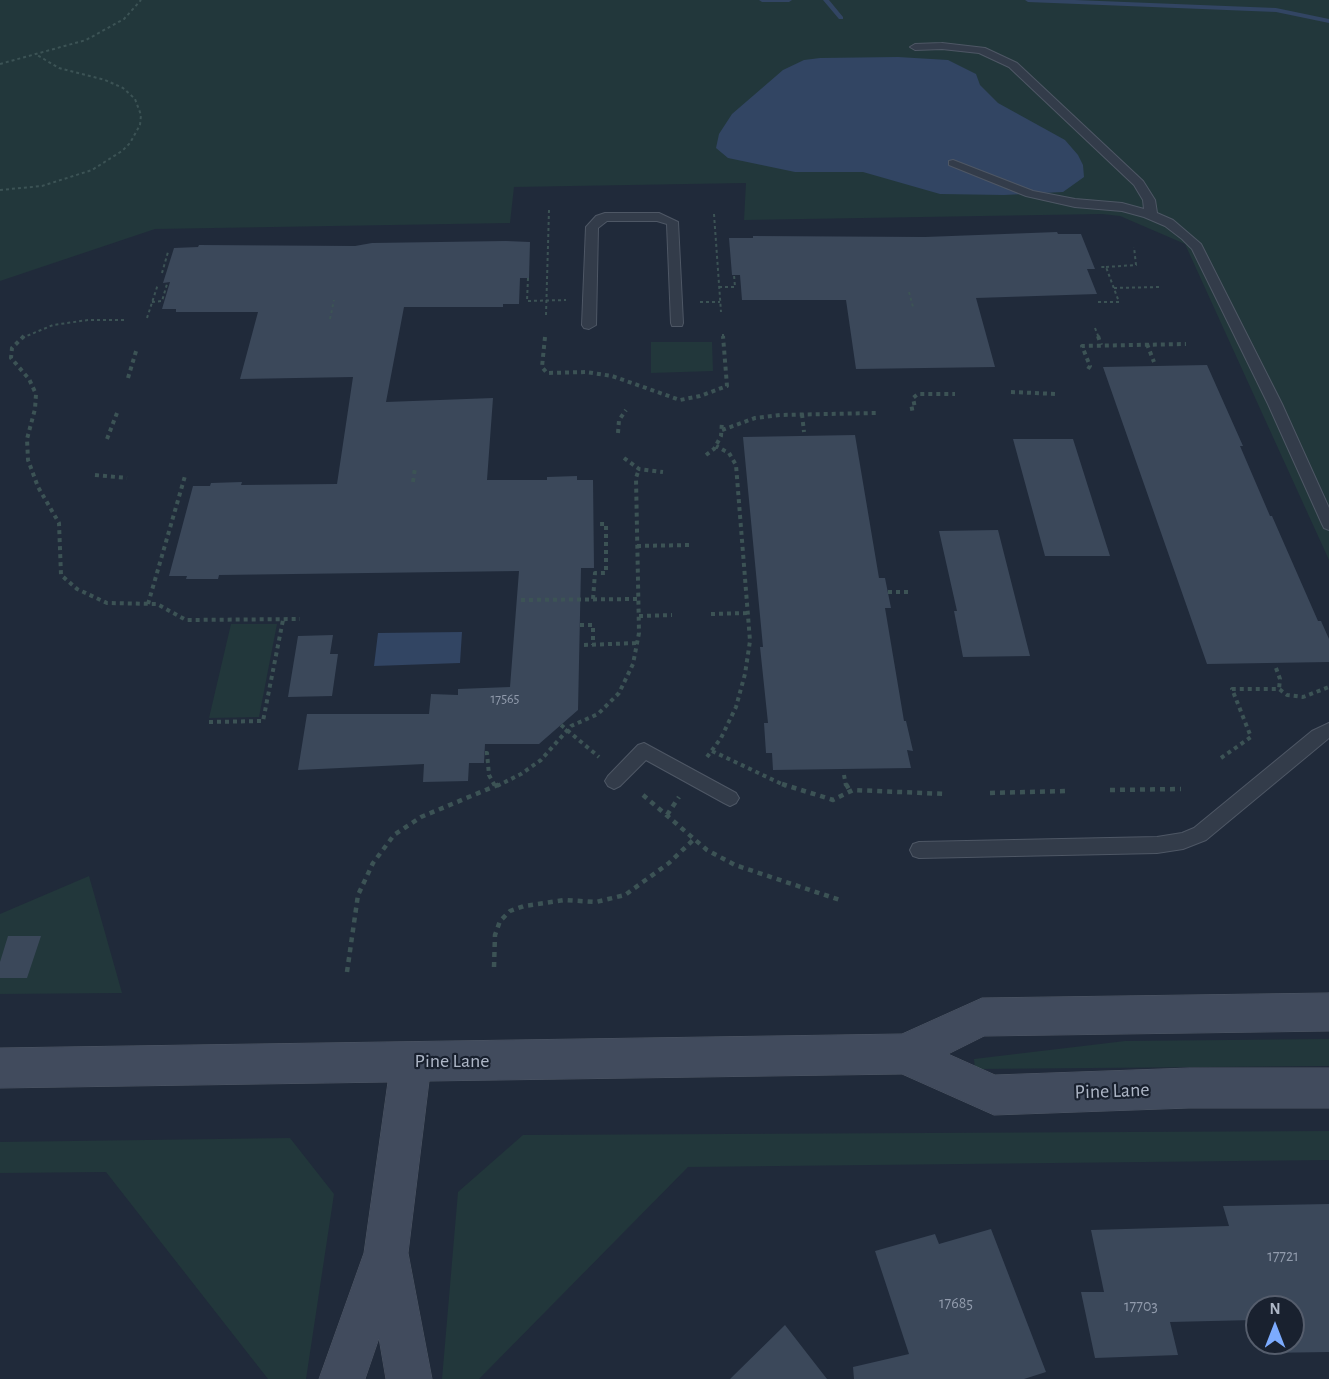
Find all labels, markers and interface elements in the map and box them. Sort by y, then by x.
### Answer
house number: 17565 [491,691,519,707]
street label: Pine Lane [415,1049,489,1073]
street label: Pine Lane [1074,1078,1150,1104]
house number: 17721 [1267,1246,1299,1266]
house number: 17685 [939,1293,973,1313]
north arrow [1245,1295,1305,1355]
house number: 17703 [1124,1296,1158,1316]
text: N [1269,1301,1281,1317]

